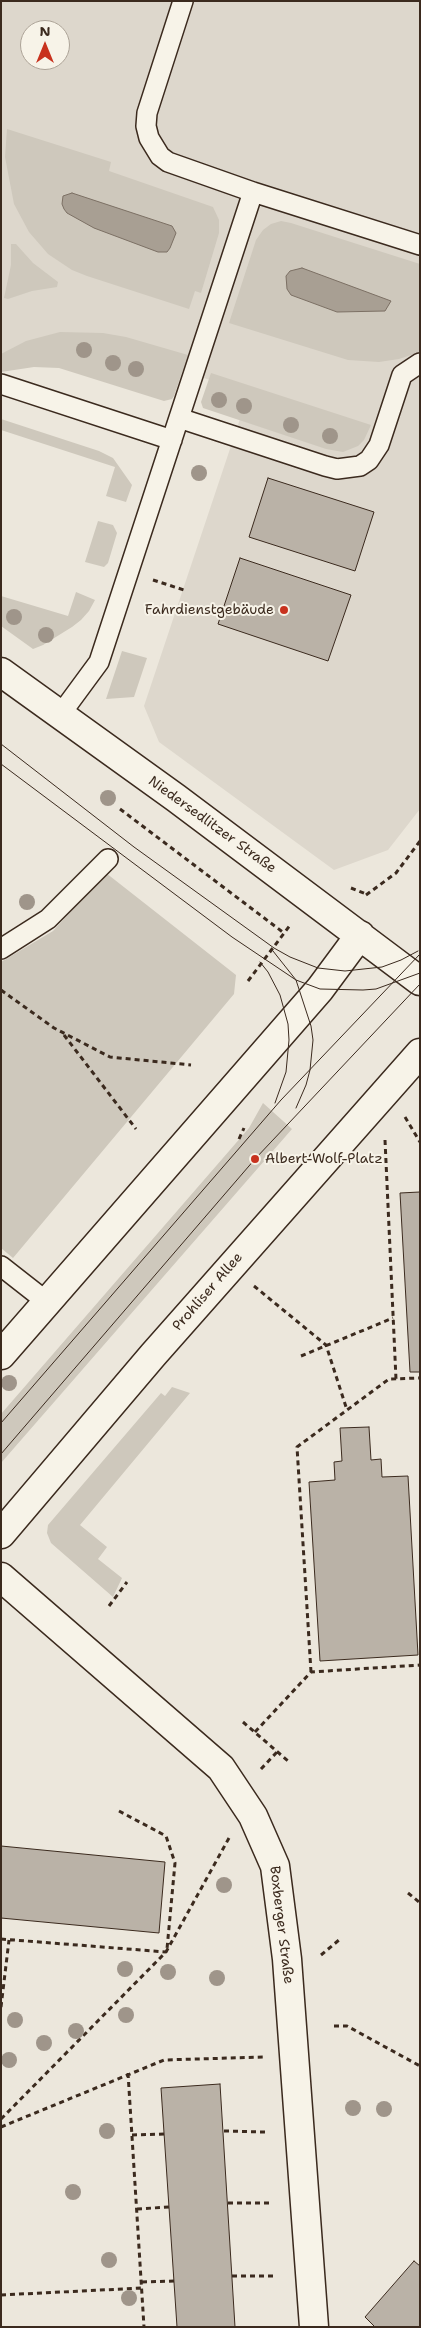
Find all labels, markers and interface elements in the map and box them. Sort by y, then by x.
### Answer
north arrow [20,20,70,70]
text: N [39,22,51,40]
place label: Fahrdienstgebäude [145,602,274,618]
marker: Fahrdienstgebäude [278,604,290,616]
street label: Niedersedlitzer Straße [145,773,279,877]
place label: Albert-Wolf-Platz [265,1151,383,1167]
marker: Albert-Wolf-Platz [249,1153,261,1165]
street label: Prohliser Allee [169,1249,247,1335]
street label: Boxberger Straße [265,1865,297,1985]

